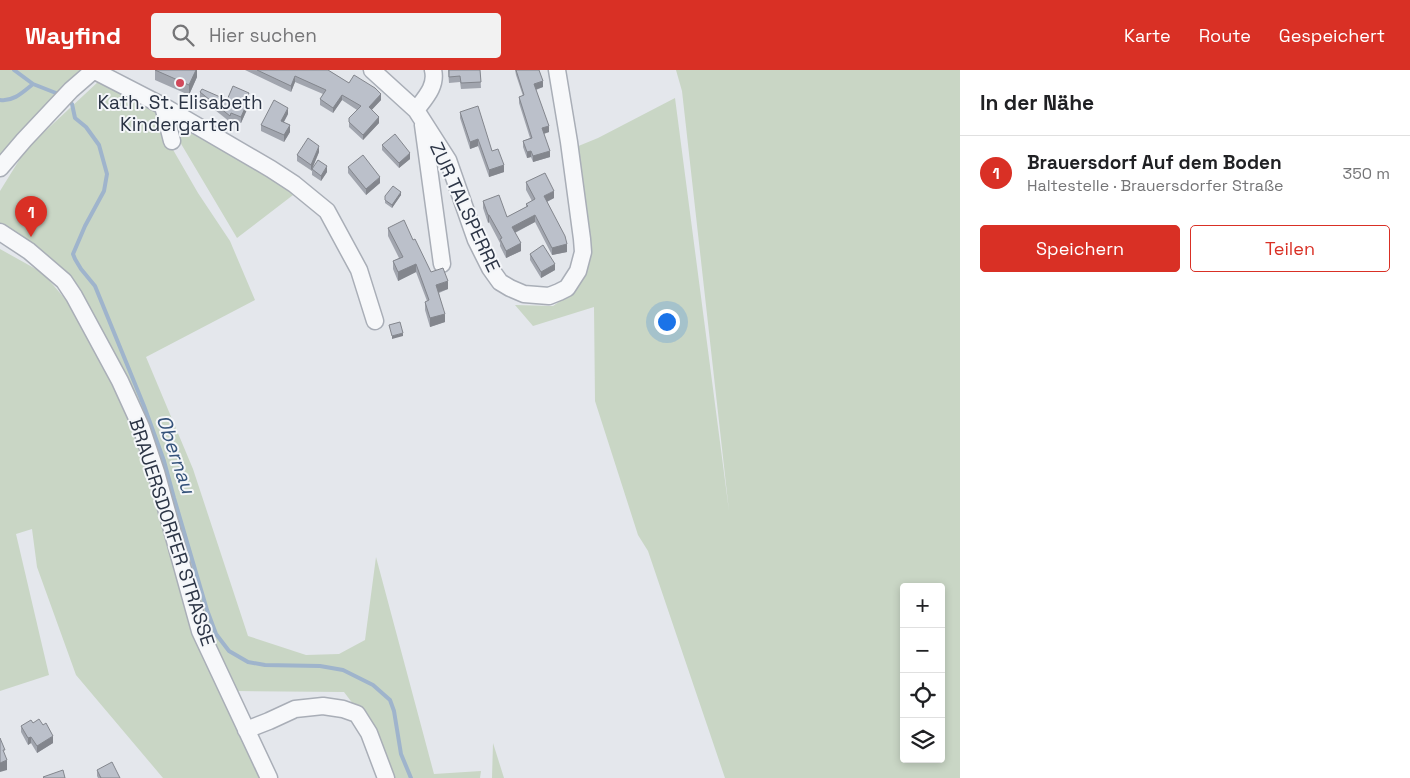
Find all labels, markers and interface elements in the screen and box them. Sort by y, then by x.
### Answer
search box [151,13,501,58]
text: Wayfind [25,20,121,51]
icon: search [169,21,197,49]
text: Hier suchen [209,23,317,48]
text: Karte [1124,24,1171,47]
text: Route [1199,24,1251,47]
text: Gespeichert [1279,24,1385,47]
marker: Kath. St. Elisabeth Kindergarten [174,77,186,89]
text: In der Nähe [980,89,1094,116]
place label: Kath. St. Elisabeth Kindergarten [97,90,263,137]
street label: ZUR TALSPERRE [424,138,506,276]
text: Brauersdorf Auf dem Boden [1027,150,1282,175]
text: 1 [992,163,1000,184]
text: 350 m [1343,163,1390,184]
text: Haltestelle · Brauersdorfer Straße [1027,175,1284,196]
pin: 1 [15,196,47,237]
button: Speichern [980,225,1180,272]
button: Teilen [1190,225,1390,272]
your location [654,309,680,335]
water label: Obernau [150,411,202,498]
street label: BRAUERSDORFER STRASSE [123,415,221,649]
map controls [900,583,945,763]
button: + [900,583,945,628]
button: − [900,628,945,673]
button: locate [900,673,945,718]
button: layers [900,718,945,763]

